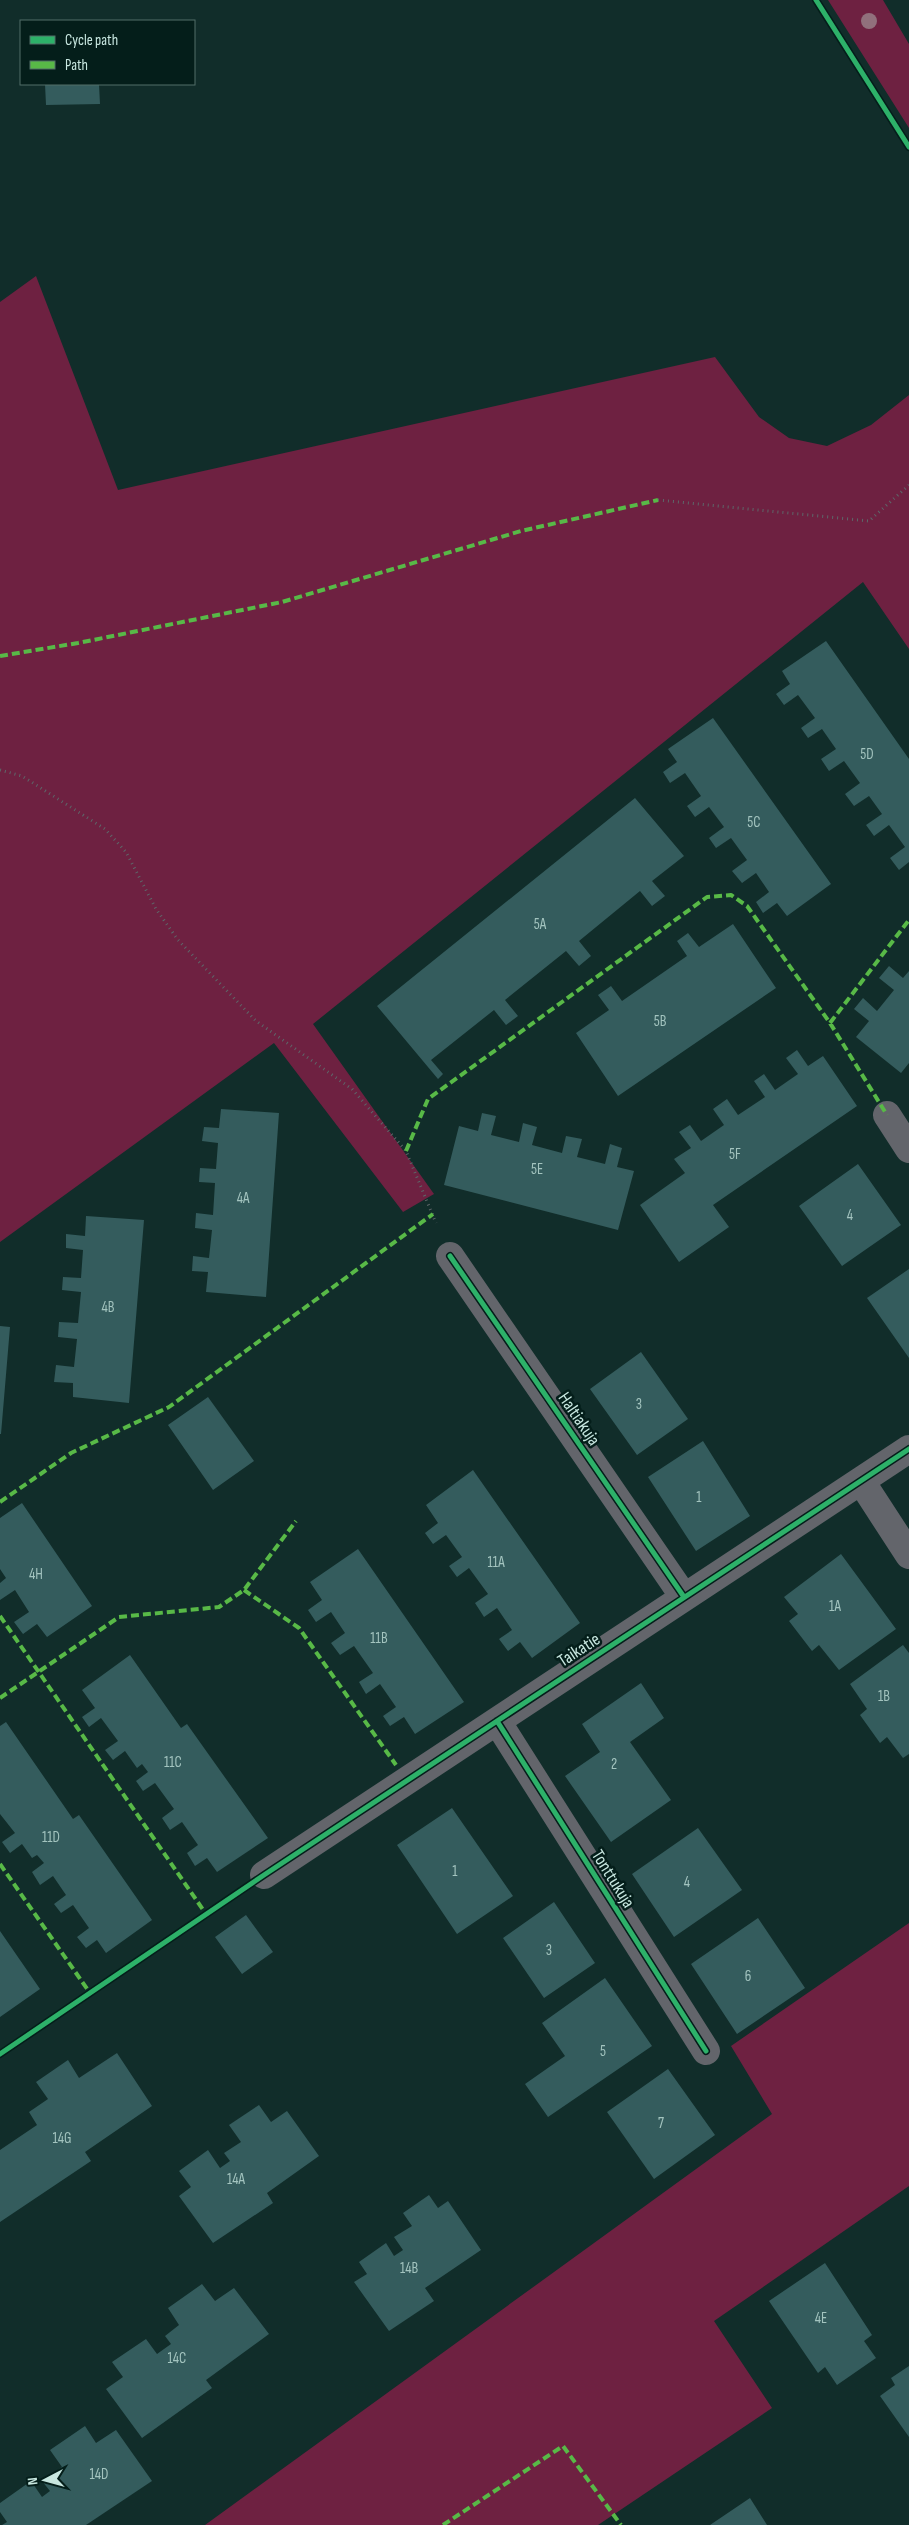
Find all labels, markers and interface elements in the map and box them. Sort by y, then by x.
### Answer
legend [20,20,195,85]
text: Cycle path [65,31,118,50]
text: Path [65,56,88,75]
house number: 5D [860,745,874,764]
house number: 5C [747,813,761,832]
house number: 5A [534,915,547,934]
house number: 5B [654,1012,667,1031]
house number: 5F [729,1145,741,1164]
house number: 5E [531,1160,543,1179]
house number: 4A [237,1189,250,1208]
house number: 4 [847,1206,853,1225]
house number: 4B [102,1298,115,1317]
street label: Haltiakuja [554,1388,604,1450]
house number: 3 [636,1395,642,1414]
house number: 1 [696,1488,702,1507]
house number: 11A [487,1553,505,1572]
house number: 4H [29,1565,43,1584]
house number: 1A [829,1597,842,1616]
house number: 11B [370,1629,388,1648]
street label: Taikatie [554,1629,604,1671]
house number: 1B [878,1687,890,1706]
house number: 11C [164,1753,182,1772]
house number: 2 [611,1755,617,1774]
house number: 11D [42,1828,60,1847]
street label: Tonttukuja [587,1846,639,1912]
house number: 1 [452,1862,458,1881]
house number: 4 [684,1873,690,1892]
house number: 3 [546,1941,552,1960]
house number: 6 [745,1967,751,1986]
house number: 5 [600,2042,606,2061]
house number: 7 [658,2114,664,2133]
house number: 14G [52,2129,72,2148]
house number: 14A [227,2170,246,2189]
house number: 14B [400,2259,418,2278]
house number: 4E [815,2309,827,2328]
house number: 14C [168,2349,186,2368]
north arrow [20,2455,70,2505]
house number: 14D [90,2465,108,2484]
text: N [24,2477,41,2486]

